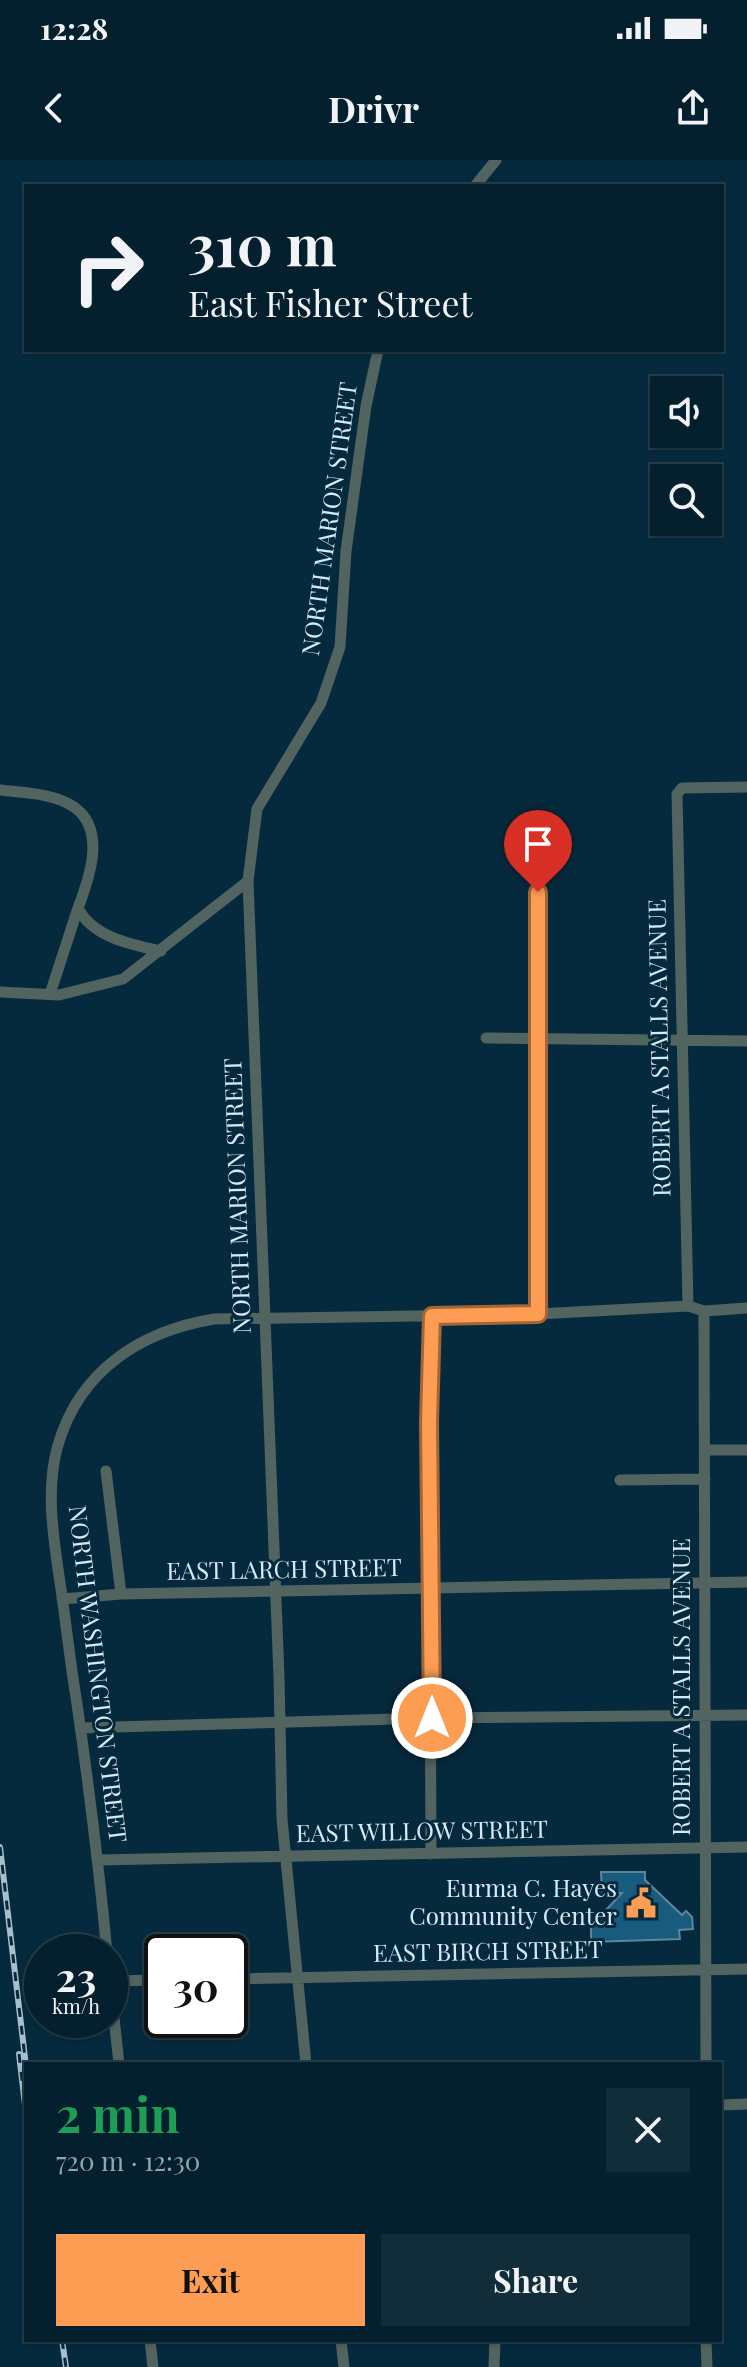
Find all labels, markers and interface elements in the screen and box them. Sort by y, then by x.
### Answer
text: 12:28 [40,8,108,48]
text: Drivr [328,84,419,132]
icon: back [32,86,76,130]
icon: share [671,86,715,130]
text: 310 m [188,206,337,281]
icon: right [56,216,160,320]
text: East Fisher Street [188,278,472,326]
map controls [650,376,722,536]
button: sound [650,376,722,448]
street label: NORTH MARION STREET [293,380,363,658]
button: search [650,464,722,536]
pin [504,810,572,892]
icon: arrive [516,822,560,866]
street label: ROBERT A STALLS AVENUE [639,899,677,1197]
street label: NORTH MARION STREET [215,1058,257,1334]
street label: NORTH WASHINGTON STREET [62,1503,136,1844]
street label: ROBERT A STALLS AVENUE [664,1538,696,1836]
street label: EAST LARCH STREET [166,1550,402,1586]
position arrow [390,1676,474,1760]
street label: EAST WILLOW STREET [296,1812,548,1848]
place label: Eurma C. Hayes Community Center [409,1871,617,1931]
public building icon: Eurma C. Hayes Community Center [624,1886,658,1920]
street label: EAST BIRCH STREET [373,1932,603,1968]
speed limit sign: 30 [144,1934,248,2038]
text: 23 [56,1949,96,2002]
text: km/h [52,1992,100,2019]
text: 2 min [56,2081,180,2145]
button: close [606,2088,690,2172]
text: 720 m · 12:30 [56,2143,200,2178]
button: Exit [56,2234,365,2326]
button: Share [381,2234,690,2326]

